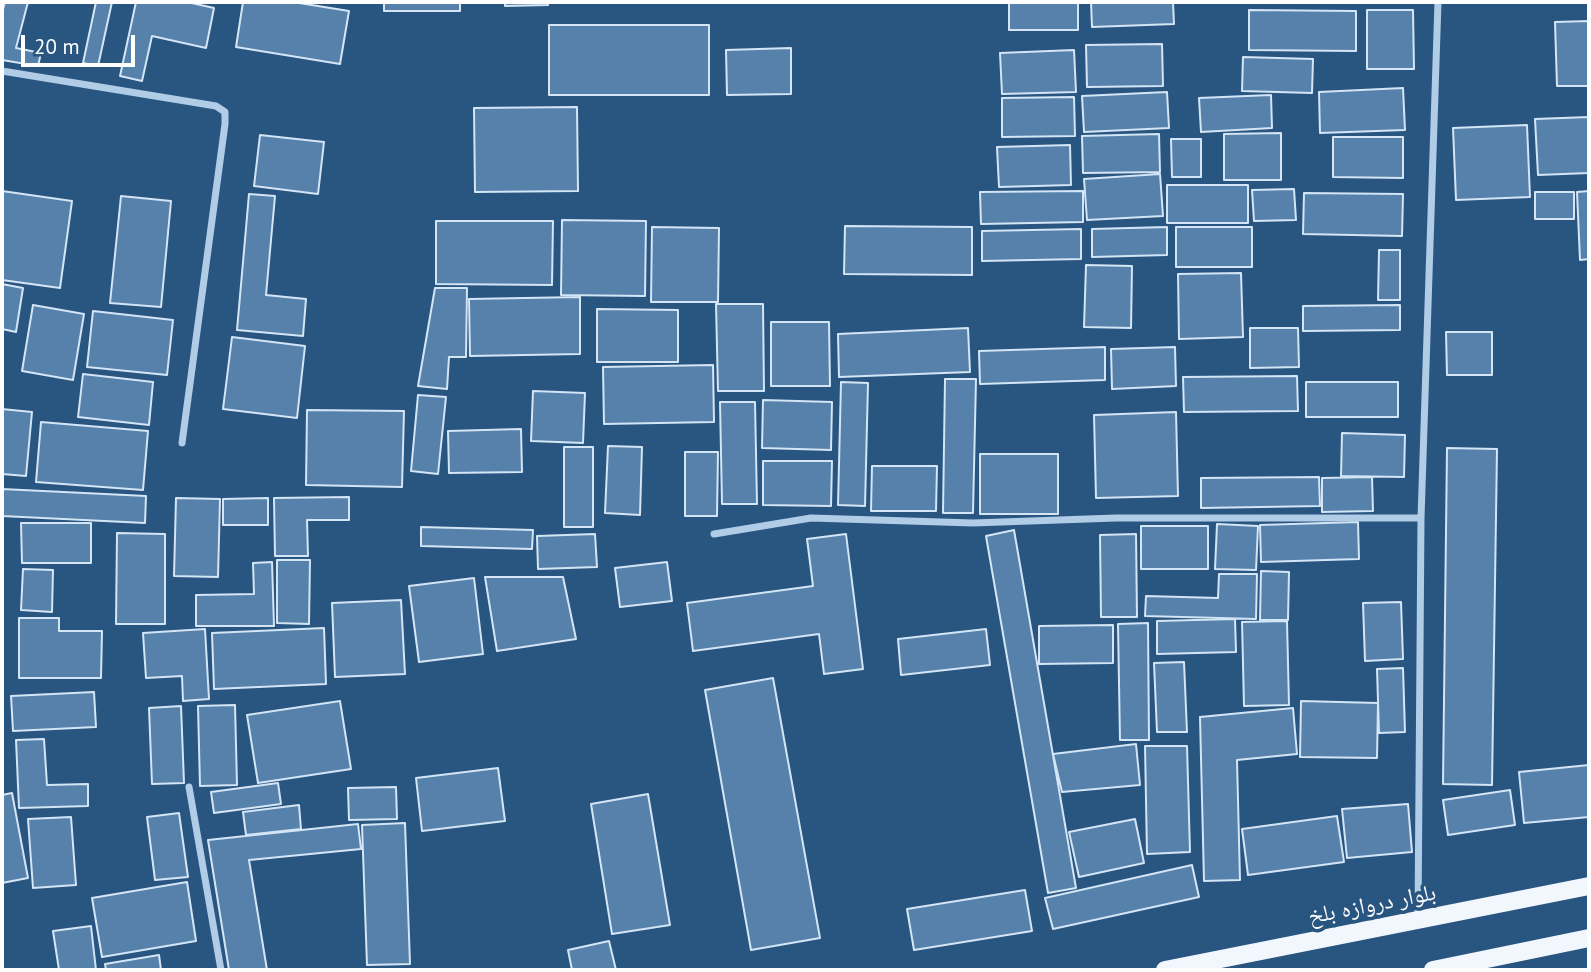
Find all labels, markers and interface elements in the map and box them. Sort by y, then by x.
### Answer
scale bar [24,21,138,65]
text: 20 m [34,33,80,60]
street label: بلوار دروازه بلخ [1306,879,1438,931]

